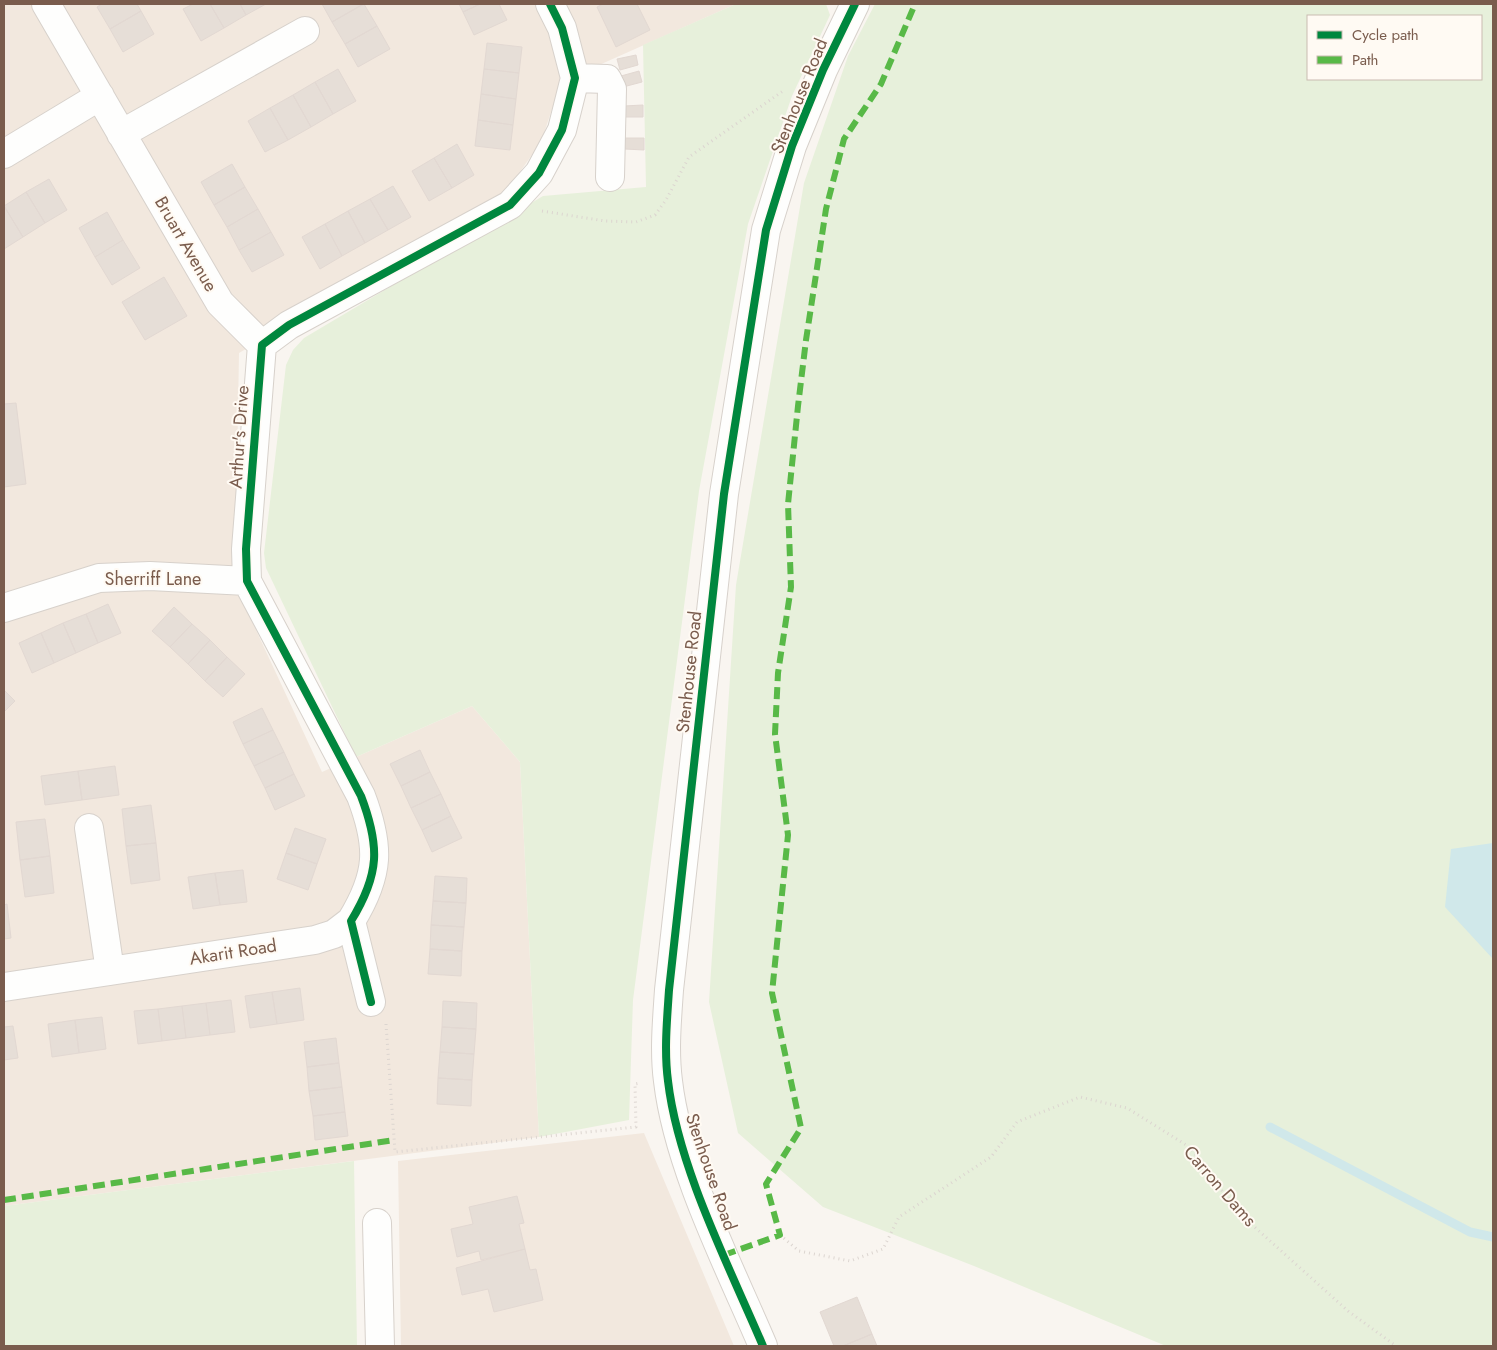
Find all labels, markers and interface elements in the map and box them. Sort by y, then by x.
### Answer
legend [1307,15,1482,80]
text: Cycle path [1352,24,1419,46]
street label: Stenhouse Road [764,34,834,158]
text: Path [1352,49,1378,71]
street label: Bruart Avenue [148,191,224,297]
street label: Arthur's Drive [222,384,256,490]
street label: Sherriff Lane [105,566,201,592]
street label: Stenhouse Road [670,610,708,734]
street label: Akarit Road [188,932,278,972]
street label: Stenhouse Road [679,1110,743,1234]
street label: Carron Dams [1177,1140,1263,1232]

